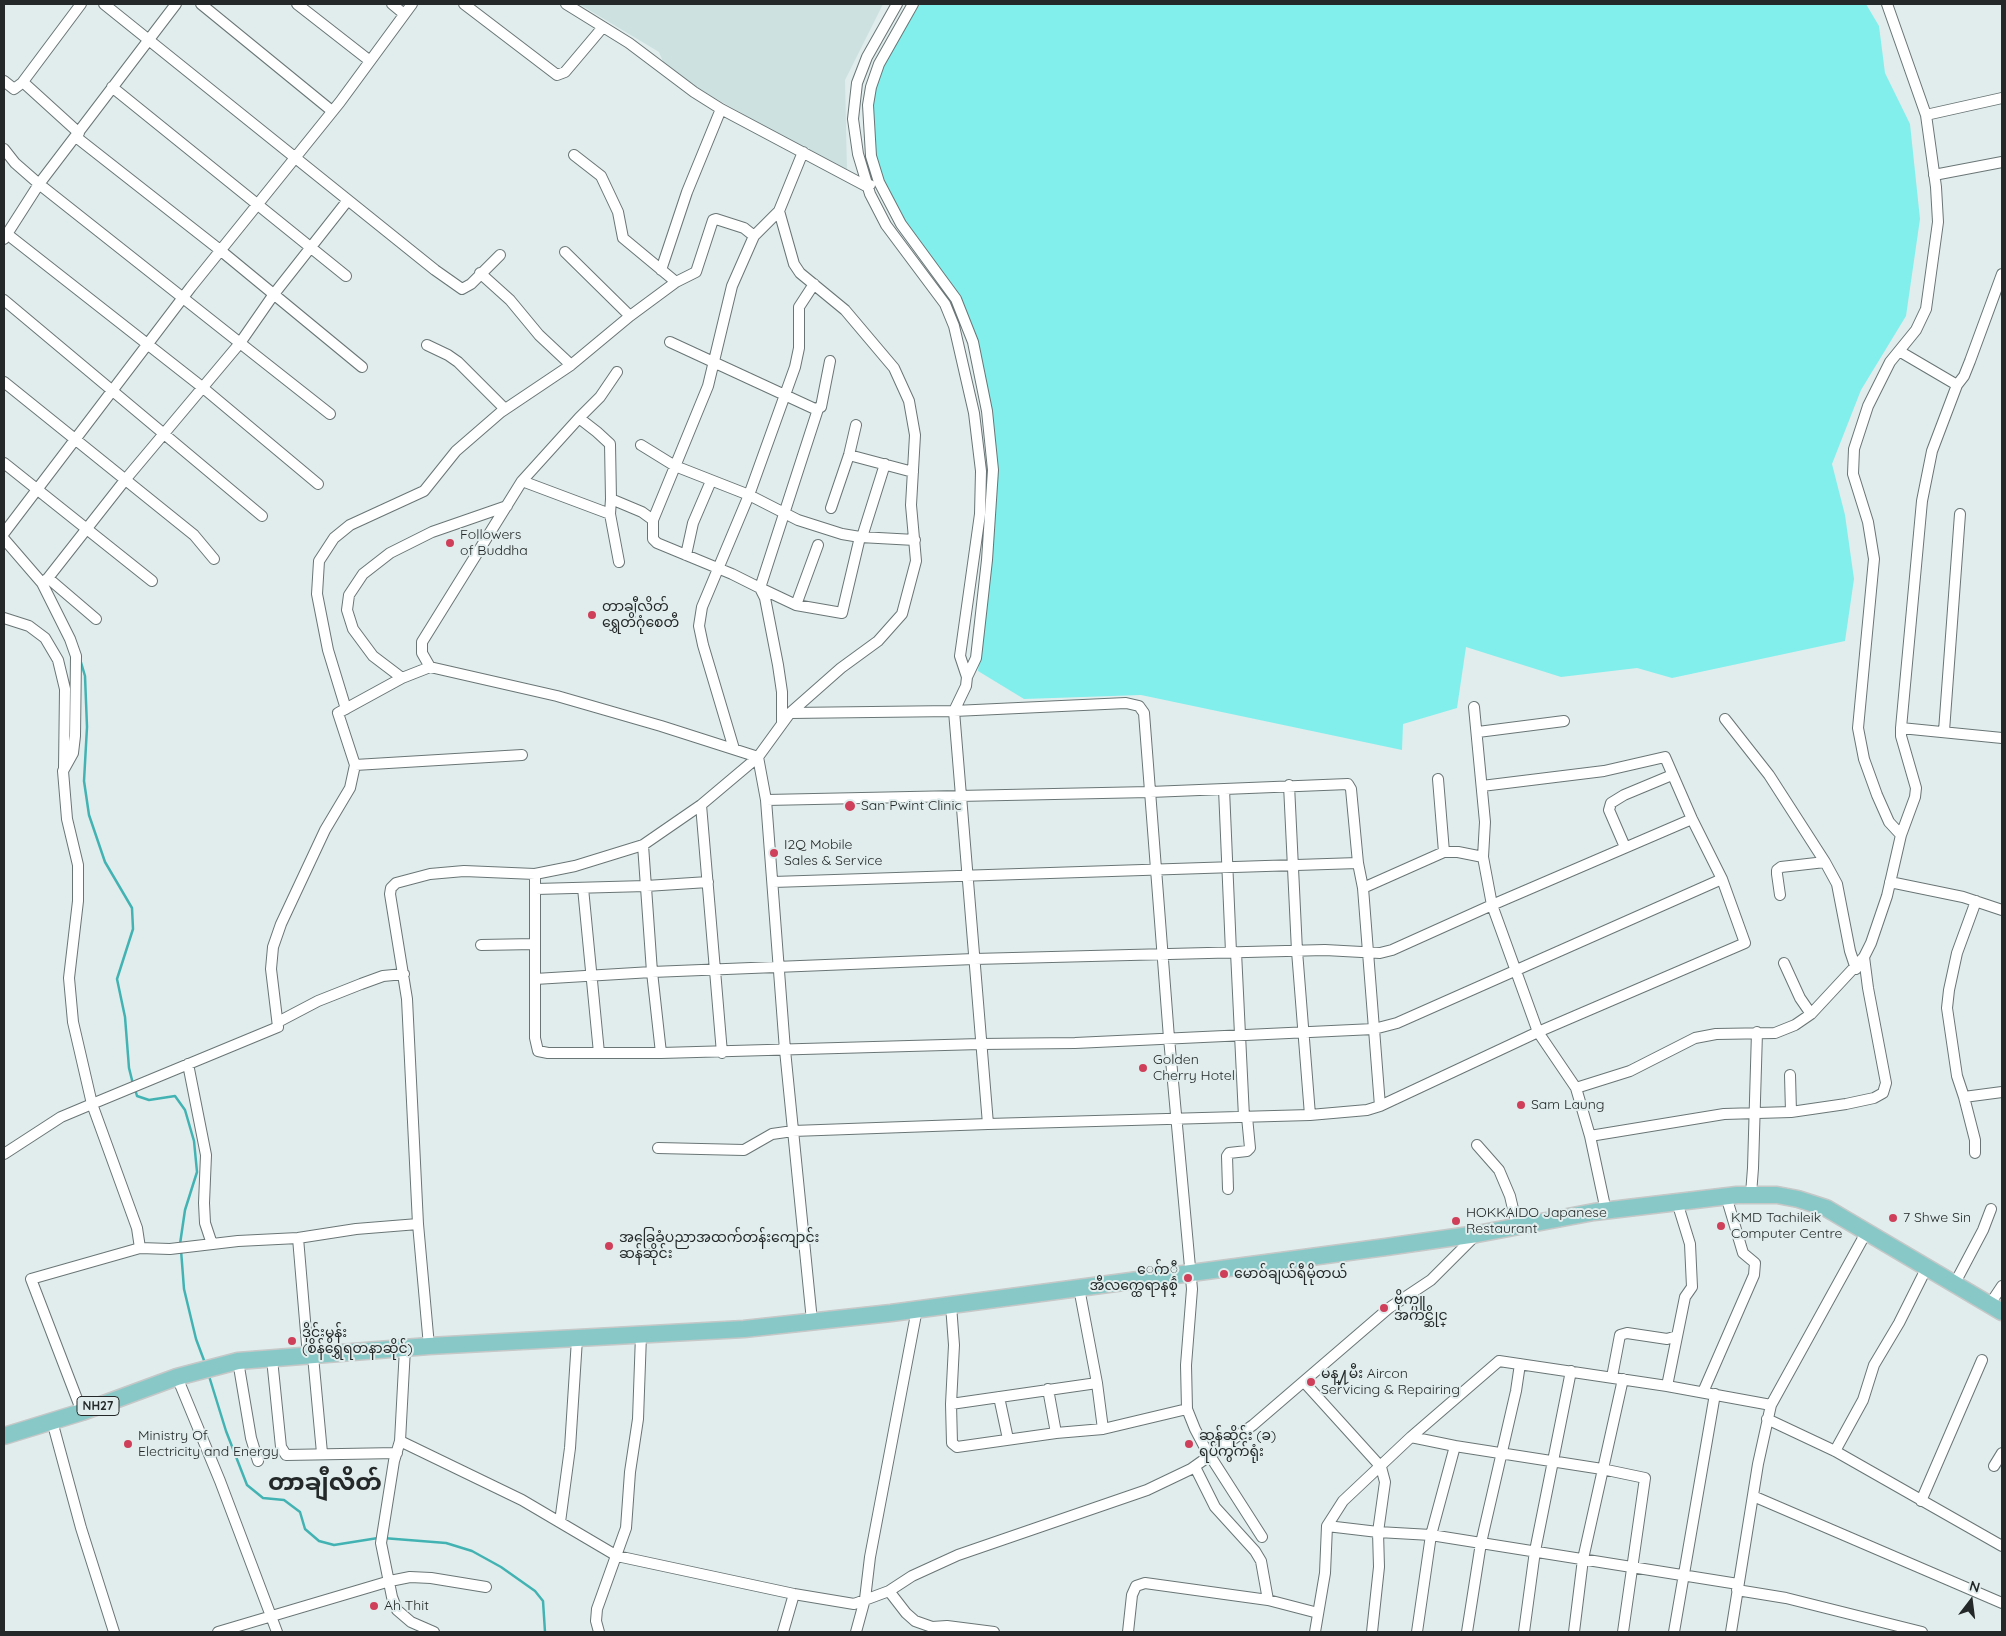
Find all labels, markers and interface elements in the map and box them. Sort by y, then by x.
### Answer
place label: Followers of Buddha [460,527,528,560]
marker: Followers of Buddha [444,537,456,549]
place label: တာချီလိတ် ရွှေတိဂုံစေတီ [602,599,679,632]
marker: တာချီလိတ် ရွှေတိဂုံစေတီ [586,609,598,621]
place label: San Pwint Clinic [861,798,962,814]
marker: San Pwint Clinic [843,799,857,813]
place label: I2Q Mobile Sales & Service [784,837,882,870]
marker: I2Q Mobile Sales & Service [768,847,780,859]
place label: Golden Cherry Hotel [1153,1052,1235,1084]
marker: Golden Cherry Hotel [1137,1062,1149,1074]
place label: Sam Laung [1531,1097,1605,1113]
marker: Sam Laung [1515,1099,1527,1111]
place label: HOKKAIDO Japanese Restaurant [1466,1205,1607,1238]
place label: KMD Tachileik Computer Centre [1731,1210,1842,1242]
place label: 7 Shwe Sin [1903,1210,1971,1226]
marker: 7 Shwe Sin [1887,1212,1899,1224]
marker: HOKKAIDO Japanese Restaurant [1450,1215,1462,1227]
marker: KMD Tachileik Computer Centre [1715,1220,1727,1232]
place label: အခြေခံပညာအထက်တန်းကျောင်း ဆန်ဆိုင်း [619,1230,819,1262]
marker: အခြေခံပညာအထက်တန်းကျောင်း ဆန်ဆိုင်း [603,1240,615,1252]
place label: ေဂ်ာ္နီ အီလက္ထေရာနစ္ [1089,1262,1178,1294]
place label: မောဝ်ချယ်ရီမိုတယ် [1234,1266,1347,1282]
marker: မောဝ်ချယ်ရီမိုတယ် [1218,1268,1230,1280]
marker: ေဂ်ာ္နီ အီလက္ထေရာနစ္ [1182,1272,1194,1284]
place label: ဗိုက္ပူ အကင္ဆိုင္ [1394,1292,1448,1324]
marker: ဗိုက္ပူ အကင္ဆိုင္ [1378,1302,1390,1314]
place label: ဒိုင်းမွန်း (စိန်ရွှေရတနာဆိုင်) [302,1325,413,1358]
marker: ဒိုင်းမွန်း (စိန်ရွှေရတနာဆိုင်) [286,1335,298,1347]
place label: မန္႔မီး Aircon Servicing & Repairing [1321,1366,1460,1398]
marker: မန္႔မီး Aircon Servicing & Repairing [1305,1376,1317,1388]
road number: NH27 [77,1396,119,1415]
place label: Ministry Of Electricity and Energy [138,1428,279,1460]
place label: ဆန်ဆိုင်း (ခ) ရပ်ကွက်ရုံး [1199,1428,1276,1460]
marker: Ministry Of Electricity and Energy [122,1438,134,1450]
marker: ဆန်ဆိုင်း (ခ) ရပ်ကွက်ရုံး [1183,1438,1195,1450]
district label: တာချီလိတ် [268,1469,382,1497]
north arrow [1946,1576,1996,1626]
text: N [1968,1576,1982,1597]
place label: Ah Thit [384,1598,429,1614]
marker: Ah Thit [368,1600,380,1612]

